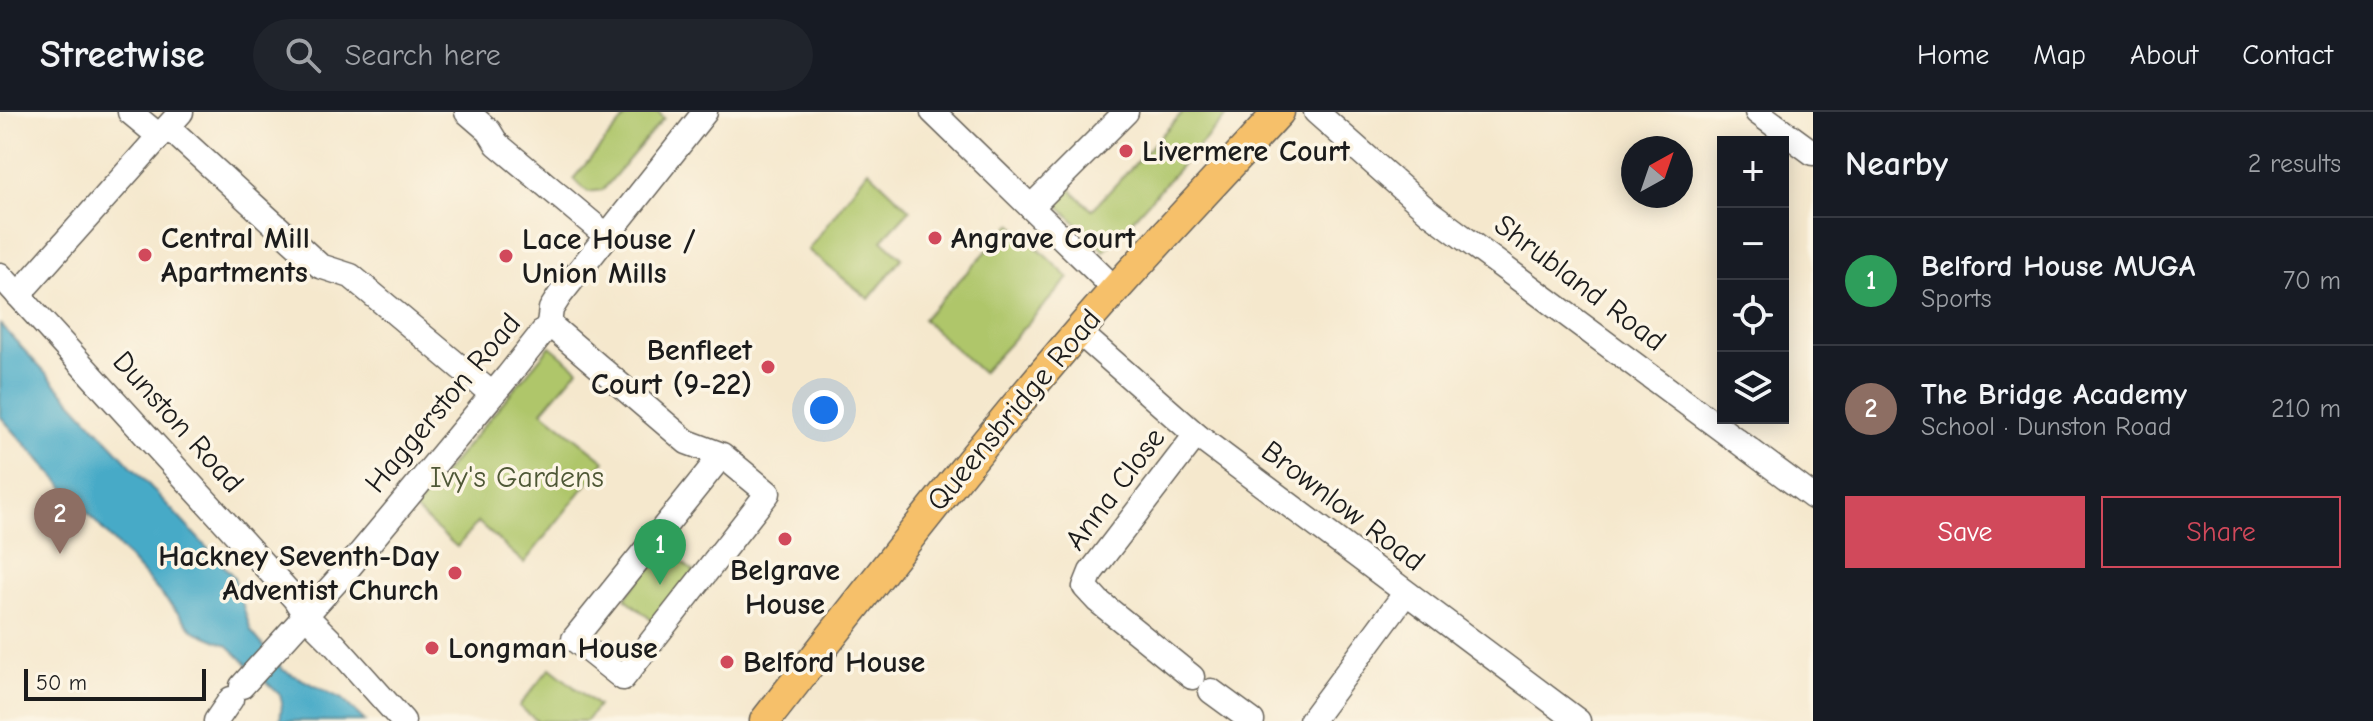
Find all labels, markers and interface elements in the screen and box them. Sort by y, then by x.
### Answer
search box [253,19,813,91]
text: Streetwise [40,33,205,77]
icon: search [281,33,325,77]
text: Search here [345,38,501,73]
text: Home [1917,39,1989,71]
text: Map [2033,39,2086,71]
text: About [2130,39,2198,71]
text: Contact [2242,39,2333,71]
place label: Livermere Court [1142,134,1351,169]
north arrow [1621,136,1693,208]
map controls [1717,136,1789,424]
button: + [1717,136,1789,208]
marker: Livermere Court [1117,142,1135,160]
text: Nearby [1845,144,1948,184]
text: 2 results [2248,149,2341,179]
street label: Shrubland Road [1488,207,1672,359]
button: − [1717,208,1789,280]
place label: Central Mill Apartments [161,221,310,290]
place label: Angrave Court [951,221,1137,256]
place label: Lace House / Union Mills [522,222,696,291]
marker: Angrave Court [926,229,944,247]
marker: Central Mill Apartments [136,246,154,264]
marker: Lace House / Union Mills [497,247,515,265]
text: Belford House MUGA [1921,249,2195,284]
text: 1 [1866,266,1876,296]
text: 70 m [2283,266,2341,296]
button: locate [1717,280,1789,352]
text: Sports [1921,284,1992,314]
street label: Queensbridge Road [920,302,1108,518]
street label: Haggerston Road [358,306,528,500]
place label: Benfleet Court (9-22) [591,333,753,402]
street label: Dunston Road [105,344,251,500]
button: layers [1717,352,1789,424]
marker: Benfleet Court (9-22) [759,358,777,376]
text: The Bridge Academy [1921,377,2187,412]
your location [804,390,844,430]
text: 2 [1865,394,1877,424]
text: 210 m [2271,394,2341,424]
text: School · Dunston Road [1921,412,2171,442]
street label: Anna Close [1058,421,1172,557]
street label: Brownlow Road [1255,433,1431,579]
park label: Ivy's Gardens [430,460,604,495]
pin: 2 [34,488,86,554]
button: Save [1845,496,2085,568]
button: Share [2101,496,2341,568]
pin: 1 [634,519,686,585]
marker: Belgrave House [776,530,794,548]
place label: Hackney Seventh-Day Adventist Church [158,539,439,608]
place label: Belgrave House [730,553,840,622]
marker: Hackney Seventh-Day Adventist Church [446,564,464,582]
place label: Longman House [448,631,658,666]
marker: Longman House [423,639,441,657]
place label: Belford House [743,645,925,680]
marker: Belford House [718,653,736,671]
scale bar [24,665,206,701]
text: 50 m [36,670,87,696]

